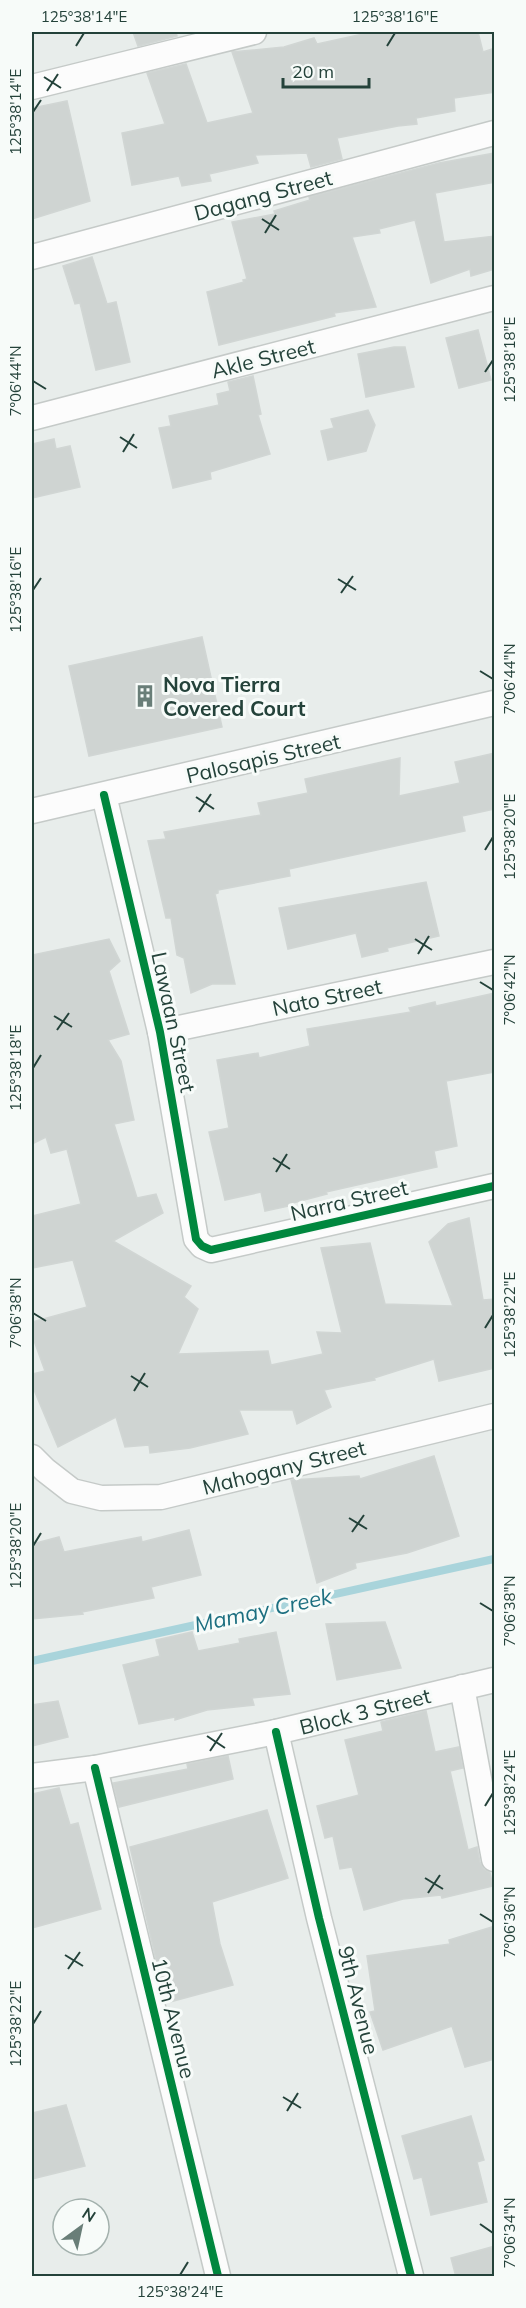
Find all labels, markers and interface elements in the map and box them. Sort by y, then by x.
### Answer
text: 125°38'14"E [41,7,127,26]
text: 125°38'16"E [352,7,438,26]
scale bar [283,51,368,89]
text: 20 m [292,60,334,83]
text: 125°38'14"E [6,69,25,155]
street label: Dagang Street [191,164,335,226]
text: 125°38'18"E [500,317,519,403]
street label: Akle Street [208,333,318,383]
text: 7°06'44"N [6,346,25,416]
text: 125°38'16"E [6,547,25,633]
text: 7°06'44"N [500,644,519,714]
place label: Nova Tierra Covered Court [163,671,305,721]
building icon: Nova Tierra Covered Court [132,683,158,709]
street label: Palosapis Street [183,728,343,788]
text: 125°38'20"E [500,794,519,880]
street label: Lawaan Street [146,949,202,1095]
text: 7°06'42"N [500,955,519,1025]
street label: Nato Street [270,973,384,1021]
text: 125°38'18"E [6,1025,25,1111]
street label: Narra Street [288,1174,410,1226]
text: 125°38'22"E [500,1272,519,1358]
text: 7°06'38"N [6,1278,25,1348]
street label: Mahogany Street [200,1434,368,1500]
text: 125°38'20"E [6,1503,25,1589]
text: 7°06'38"N [500,1576,519,1646]
water label: Mamay Creek [192,1582,335,1638]
street label: Block 3 Street [297,1682,433,1740]
text: 125°38'24"E [500,1750,519,1836]
text: 7°06'36"N [500,1887,519,1957]
street label: 9th Avenue [333,1943,385,2057]
street label: 10th Avenue [146,1955,202,2081]
text: 125°38'22"E [6,1981,25,2067]
north arrow [51,2197,111,2257]
text: 7°06'34"N [500,2198,519,2268]
text: N [79,2203,100,2226]
text: 125°38'24"E [137,2282,223,2301]

